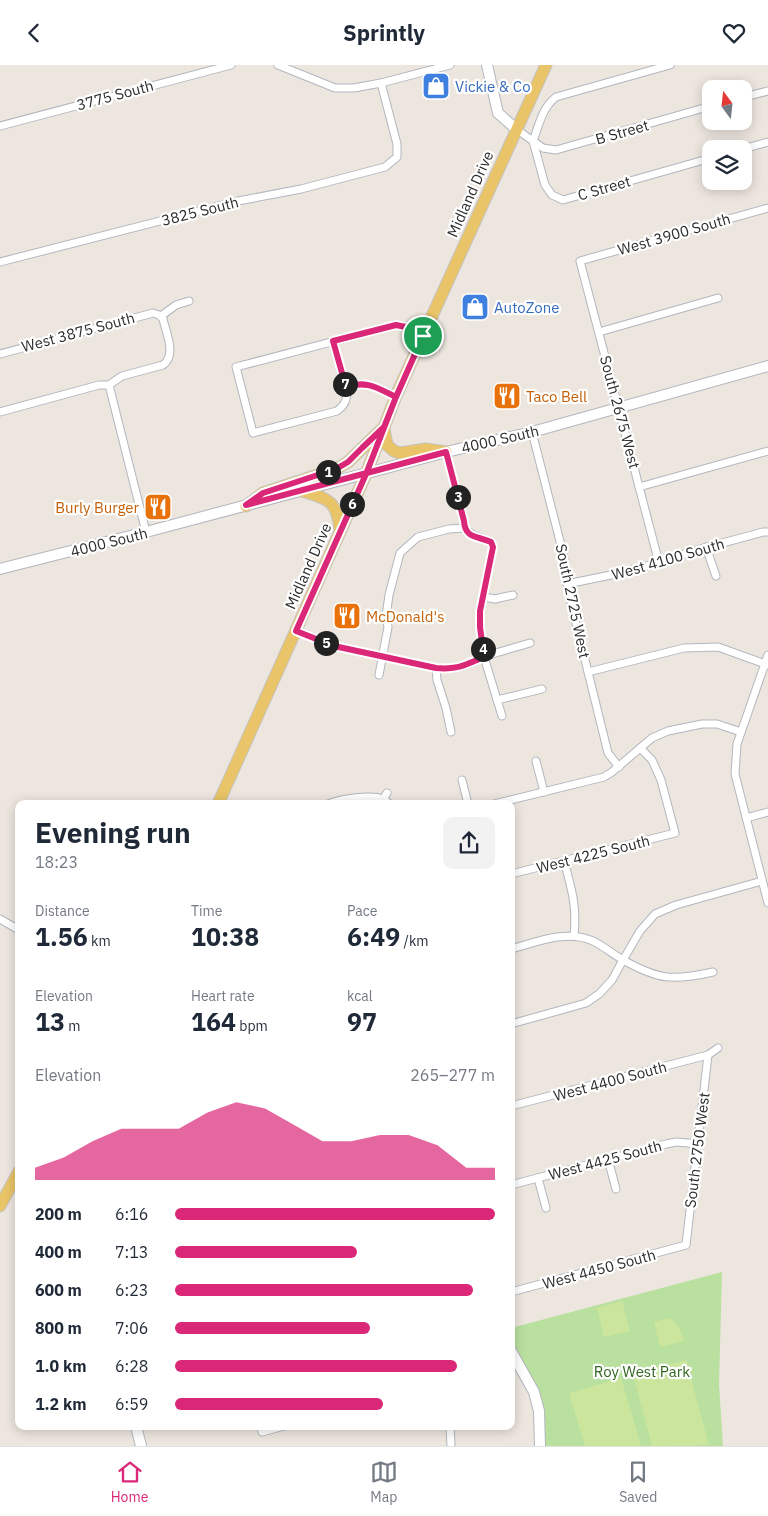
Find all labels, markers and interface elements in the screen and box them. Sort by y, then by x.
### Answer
text: Sprintly [343,18,425,47]
icon: back [20,19,48,47]
icon: heart [720,19,748,47]
shop icon: Vickie & Co [421,71,451,101]
street label: 3775 South [74,76,156,114]
place label: Vickie & Co [455,77,531,96]
north arrow [702,80,752,130]
map controls [702,80,752,190]
street label: B Street [593,115,651,149]
button: layers [702,140,752,190]
street label: Midland Drive [443,148,497,240]
street label: C Street [575,171,633,205]
street label: 3825 South [159,192,241,230]
street label: West 3900 South [615,209,733,259]
shop icon: AutoZone [460,292,490,322]
place label: AutoZone [494,298,559,317]
street label: West 3875 South [19,308,137,356]
pin [402,315,444,357]
icon: arrive [409,322,437,350]
street label: South 2675 West [596,353,644,471]
pin: 7 [332,371,358,397]
text: 7 [341,375,350,393]
restaurant icon: Taco Bell [492,381,522,411]
place label: Taco Bell [526,387,587,406]
street label: 4000 South [459,421,541,457]
pin: 1 [316,459,340,485]
text: 1 [324,463,333,481]
pin: 3 [446,485,470,509]
text: 3 [454,488,463,506]
pin: 6 [340,491,364,517]
restaurant icon: Burly Burger [143,492,173,522]
text: 6 [348,495,357,513]
place label: Burly Burger [55,498,139,517]
street label: Midland Drive [281,520,335,612]
street label: 4000 South [68,523,150,561]
street label: West 4100 South [609,534,727,584]
street label: South 2725 West [552,542,594,660]
restaurant icon: McDonald's [332,601,362,631]
place label: McDonald's [366,607,444,626]
pin: 5 [314,631,338,655]
text: 5 [322,634,331,652]
pin: 4 [470,637,496,661]
text: 4 [479,640,488,658]
text: Evening run [35,814,191,851]
button: share [443,817,495,869]
street label: West 4225 South [534,831,652,877]
text: 18:23 [35,852,78,872]
text: Distance [35,902,90,920]
text: Time [191,902,222,920]
text: Pace [347,902,377,920]
text: 1.56 [35,920,88,953]
text: 10:38 [191,920,259,953]
text: 6:49 [347,920,400,953]
text: km [88,932,111,950]
text: /km [400,932,429,950]
text: Elevation [35,987,93,1005]
text: Heart rate [191,987,255,1005]
text: kcal [347,987,372,1005]
text: 13 [35,1005,65,1038]
text: 164 [191,1005,236,1038]
text: 97 [347,1005,377,1038]
text: m [65,1017,81,1035]
text: bpm [236,1017,268,1035]
street label: West 4400 South [551,1057,669,1105]
text: Elevation [35,1065,101,1085]
text: 265–277 m [410,1065,495,1085]
street label: South 2750 West [680,1091,714,1209]
street label: West 4425 South [546,1136,664,1184]
text: 200 m [35,1204,82,1224]
text: 6:16 [115,1204,148,1224]
text: 400 m [35,1242,82,1262]
text: 7:13 [115,1242,148,1262]
street label: West 4450 South [540,1245,658,1293]
text: 600 m [35,1280,82,1300]
text: 6:23 [115,1280,148,1300]
text: 800 m [35,1318,82,1338]
text: 7:06 [115,1318,148,1338]
text: 1.0 km [35,1356,86,1376]
text: 6:28 [115,1356,148,1376]
park label: Roy West Park [594,1362,690,1381]
text: 1.2 km [35,1394,86,1414]
text: 6:59 [115,1394,148,1414]
tab: Home [111,1458,148,1506]
tab: Map [370,1458,398,1506]
tab: Saved [619,1458,657,1506]

